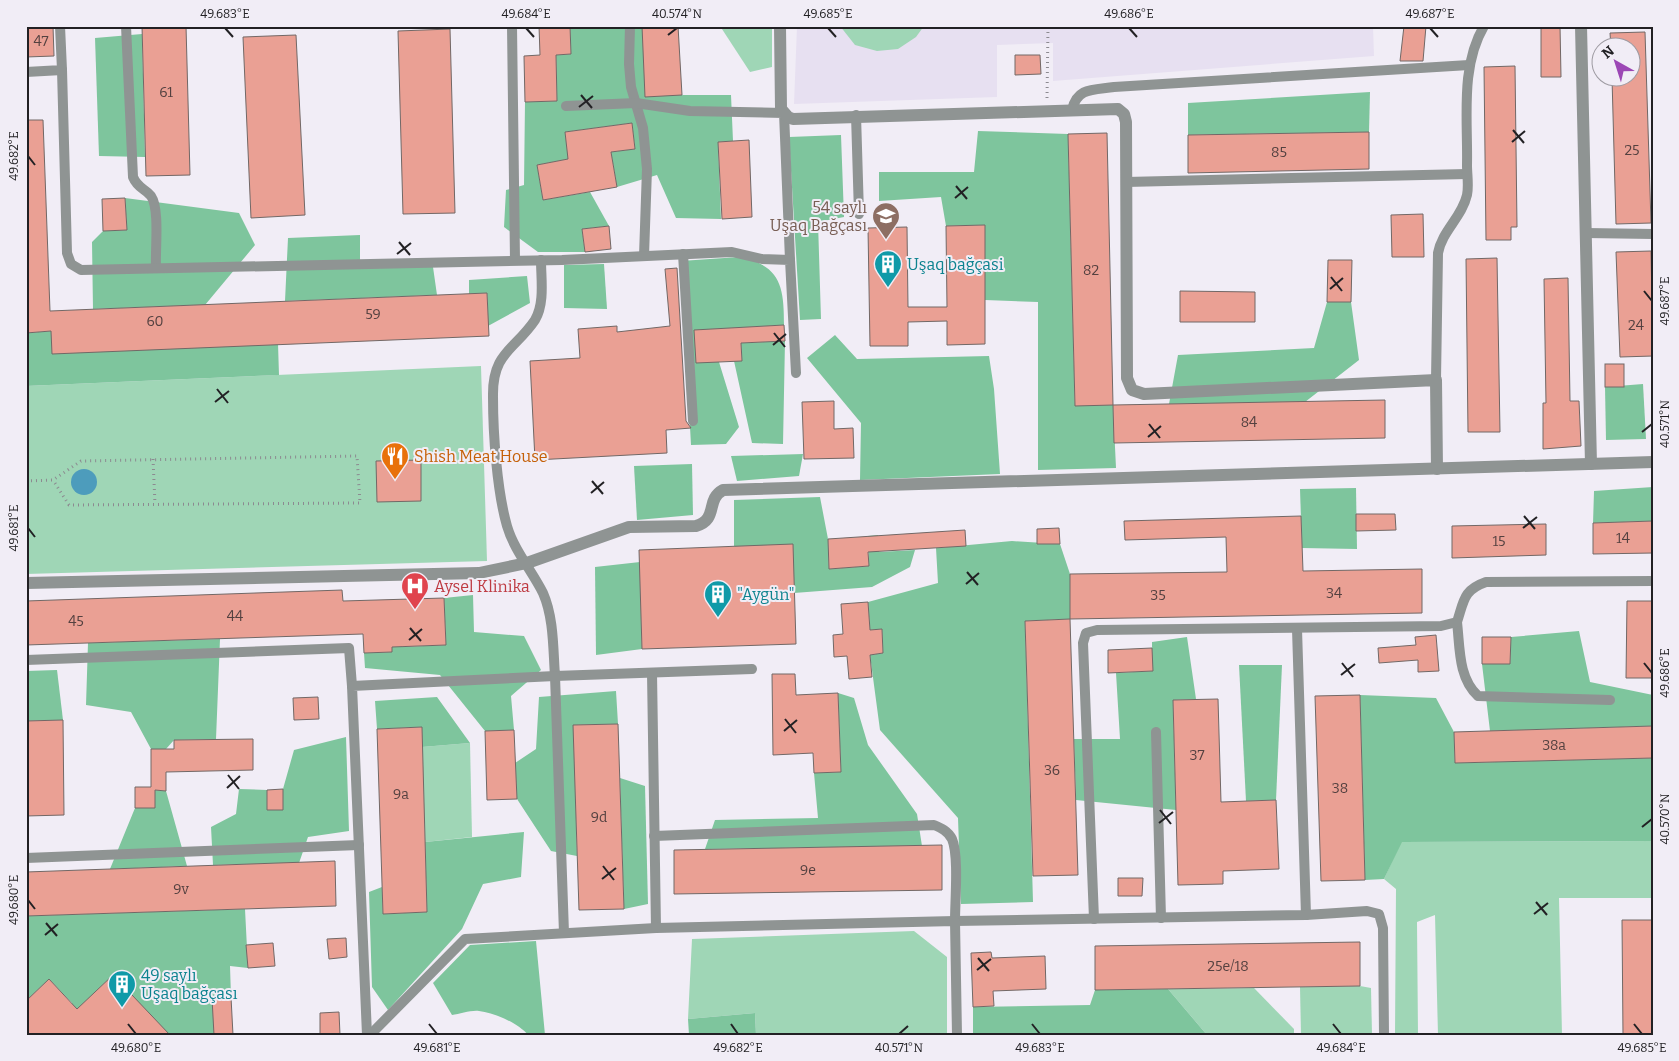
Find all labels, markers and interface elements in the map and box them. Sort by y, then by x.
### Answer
text: 49.683°E [200,7,250,21]
text: 49.684°E [501,7,551,21]
text: 40.574°N [652,7,702,21]
text: 49.685°E [804,7,852,21]
text: 49.686°E [1104,7,1154,21]
text: 49.687°E [1405,7,1455,21]
house number: 47 [33,33,49,50]
north arrow [1592,38,1642,88]
text: N [1599,42,1618,62]
house number: 61 [159,84,173,101]
text: 49.682°E [7,131,21,181]
house number: 25 [1624,142,1640,159]
house number: 85 [1271,144,1287,161]
place label: 54 saylı Uşaq Bağçası [770,198,867,235]
school or university icon: 54 saylı Uşaq Bağçası [871,201,901,240]
building icon: Uşaq bağçasi [873,249,903,288]
place label: Uşaq bağçasi [907,255,1004,274]
house number: 82 [1083,262,1099,279]
text: 49.687°E [1658,276,1672,326]
house number: 59 [365,306,381,323]
house number: 60 [146,313,164,330]
house number: 24 [1628,317,1644,334]
text: 40.571°N [1658,400,1672,448]
house number: 84 [1241,414,1257,431]
restaurant icon: Shish Meat House [380,441,410,480]
place label: Shish Meat House [414,447,548,466]
text: 49.681°E [7,504,21,552]
house number: 14 [1616,530,1630,547]
house number: 15 [1492,533,1506,550]
hospital icon: Aysel Klinika [400,571,430,610]
place label: Aysel Klinika [434,577,530,596]
building icon: "Aygün" [703,579,733,618]
place label: "Aygün" [737,585,795,604]
house number: 34 [1326,585,1342,602]
house number: 35 [1150,587,1166,604]
house number: 44 [227,608,243,625]
house number: 45 [68,613,84,630]
text: 49.686°E [1658,648,1672,698]
house number: 38a [1542,737,1566,754]
house number: 37 [1189,747,1205,764]
house number: 36 [1044,762,1060,779]
house number: 38 [1332,780,1348,797]
house number: 9a [393,786,409,803]
text: 40.570°N [1658,793,1672,844]
house number: 9d [591,809,607,826]
house number: 9e [800,862,816,879]
text: 49.680°E [7,875,21,925]
house number: 9v [173,881,189,898]
house number: 25e/18 [1207,958,1249,975]
place label: 49 saylı Uşaq bağçası [141,966,238,1003]
building icon: 49 saylı Uşaq bağçası [107,969,137,1008]
text: 49.680°E [111,1041,161,1055]
text: 49.681°E [413,1041,461,1055]
text: 49.682°E [713,1041,763,1055]
text: 40.571°N [875,1041,923,1055]
text: 49.683°E [1015,1041,1065,1055]
text: 49.684°E [1316,1041,1366,1055]
text: 49.685°E [1618,1041,1666,1055]

